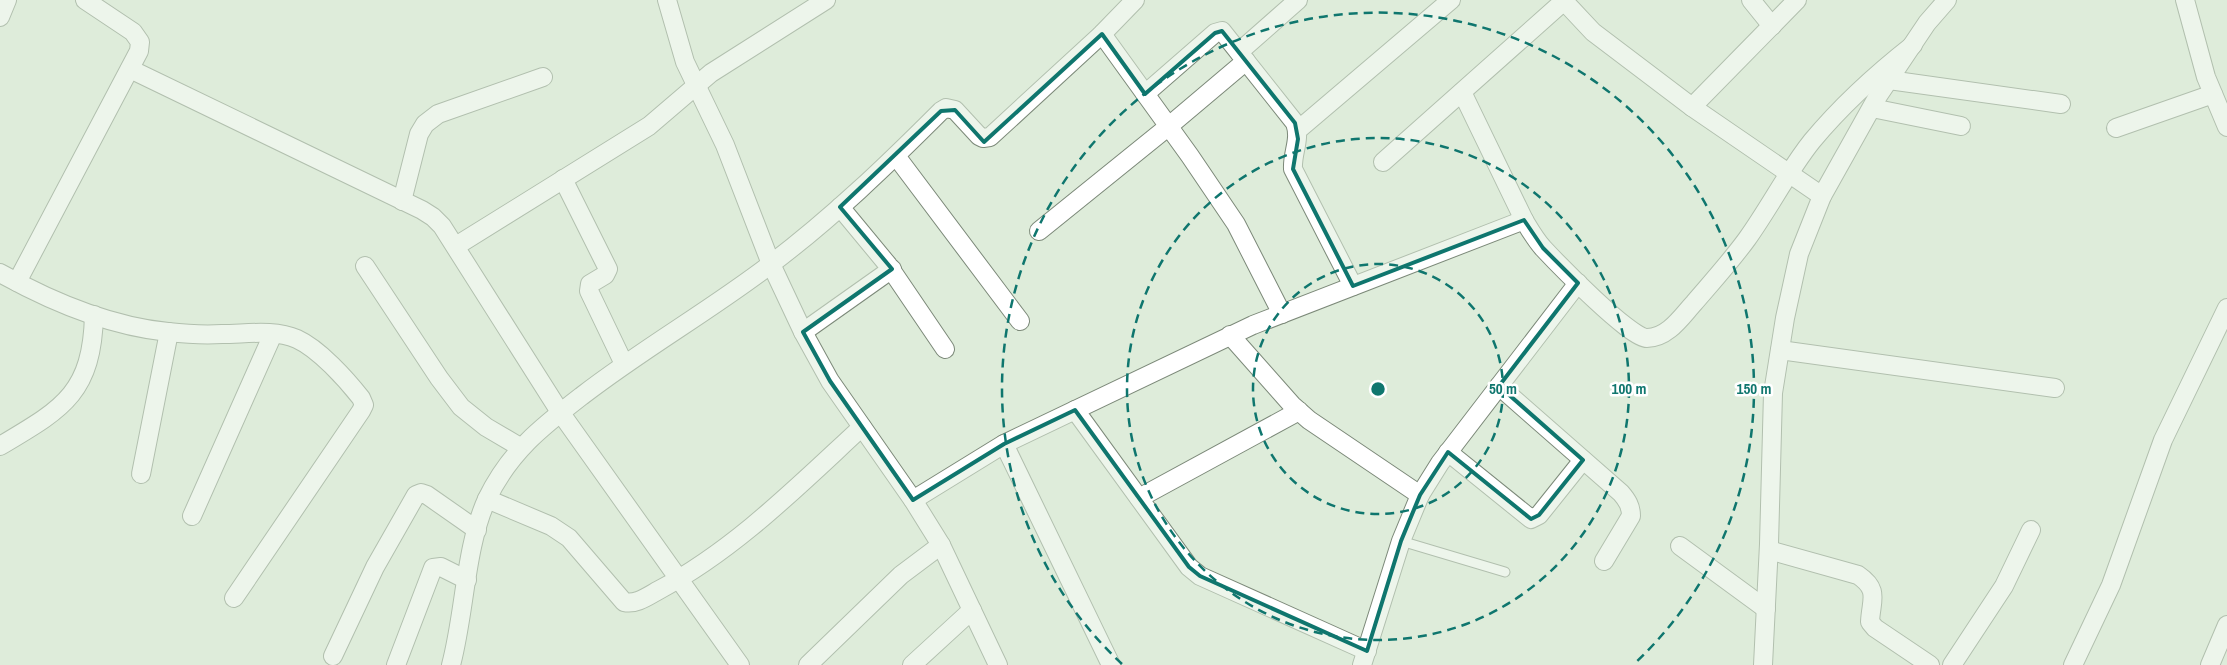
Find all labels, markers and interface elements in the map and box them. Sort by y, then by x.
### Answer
text: 50 m [1489,378,1517,399]
text: 100 m [1612,378,1646,399]
text: 150 m [1737,378,1771,399]
centre of rings [1369,380,1387,398]

